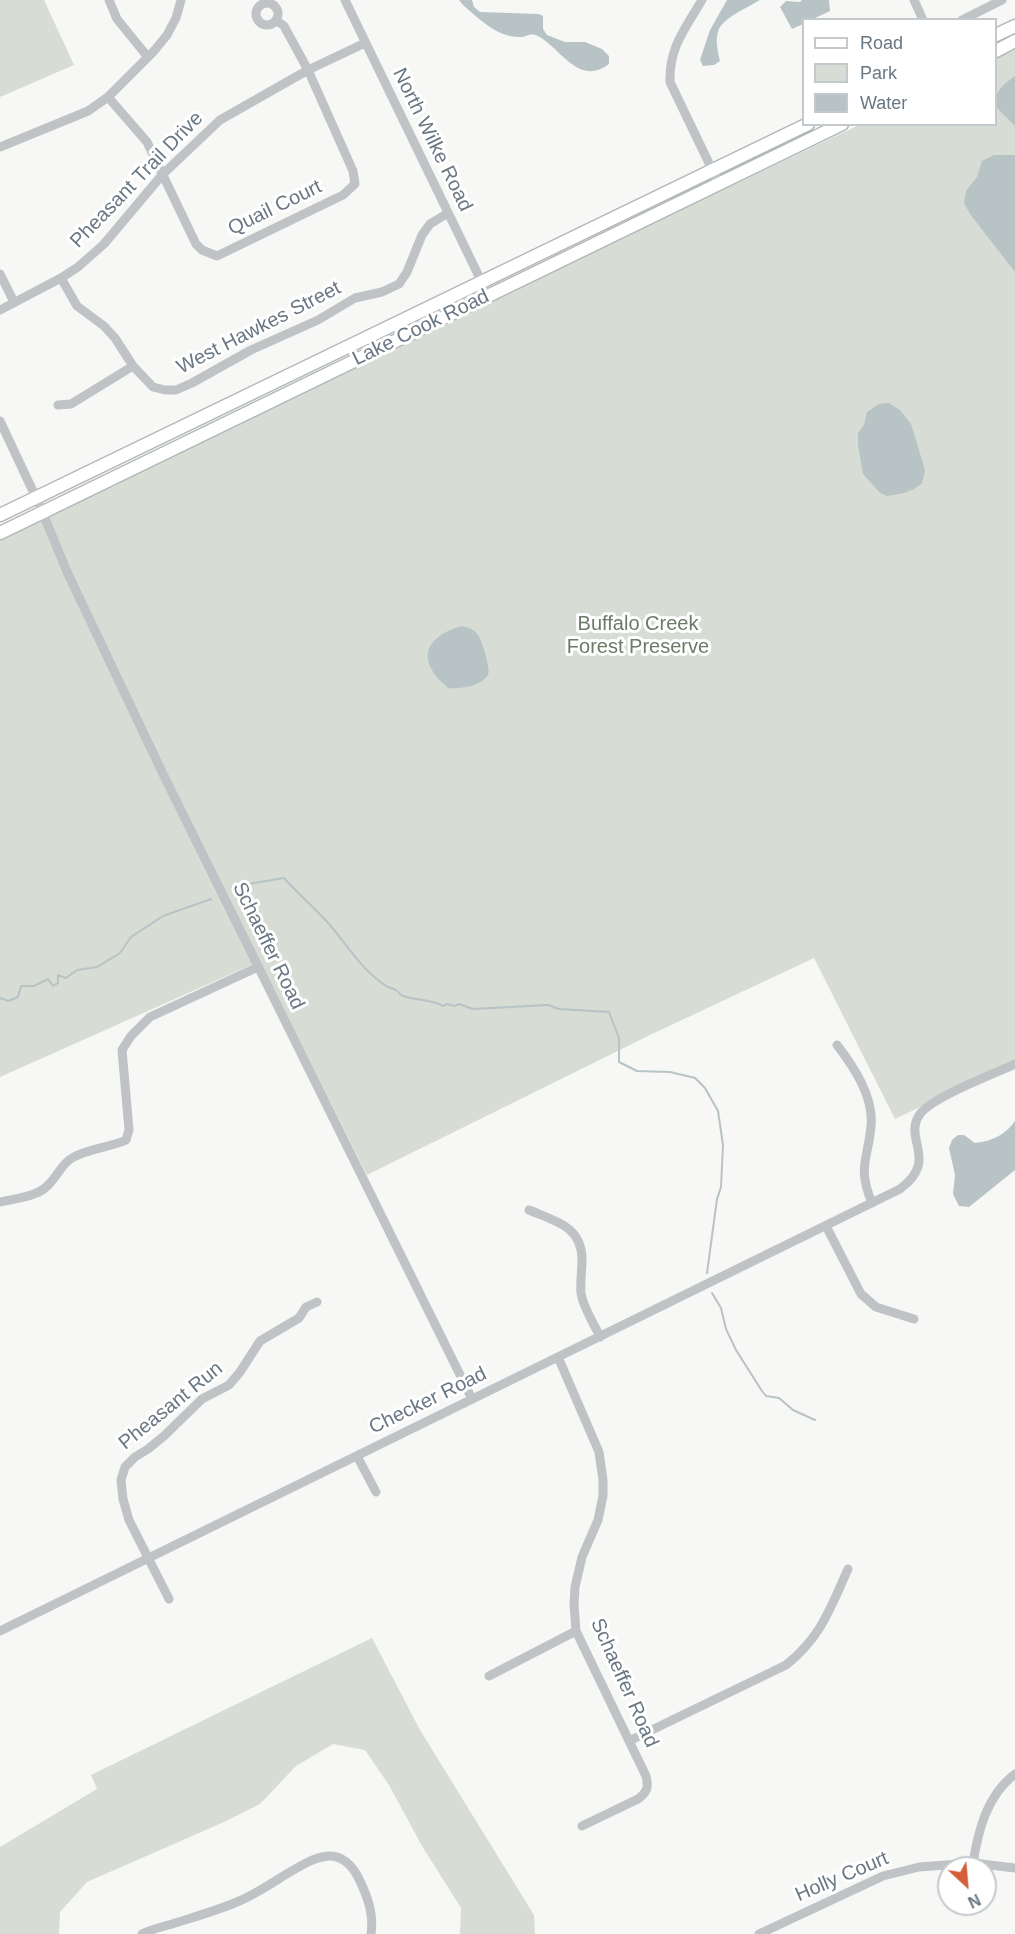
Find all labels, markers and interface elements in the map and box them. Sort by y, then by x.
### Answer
legend [802,18,997,126]
text: Road [860,33,903,53]
text: Park [860,63,897,83]
street label: North Wilke Road [387,64,477,216]
text: Water [860,93,907,113]
street label: Pheasant Trail Drive [66,107,208,253]
street label: Quail Court [224,175,326,241]
street label: West Hawkes Street [173,276,345,380]
street label: Lake Cook Road [349,285,493,371]
park label: Buffalo Creek Forest Preserve [567,612,709,659]
street label: Schaeffer Road [227,878,309,1014]
street label: Pheasant Run [114,1357,228,1455]
street label: Checker Road [365,1362,491,1440]
street label: Schaeffer Road [585,1615,663,1751]
street label: Holly Court [792,1847,892,1907]
north arrow [937,1856,997,1916]
text: N [965,1891,983,1911]

